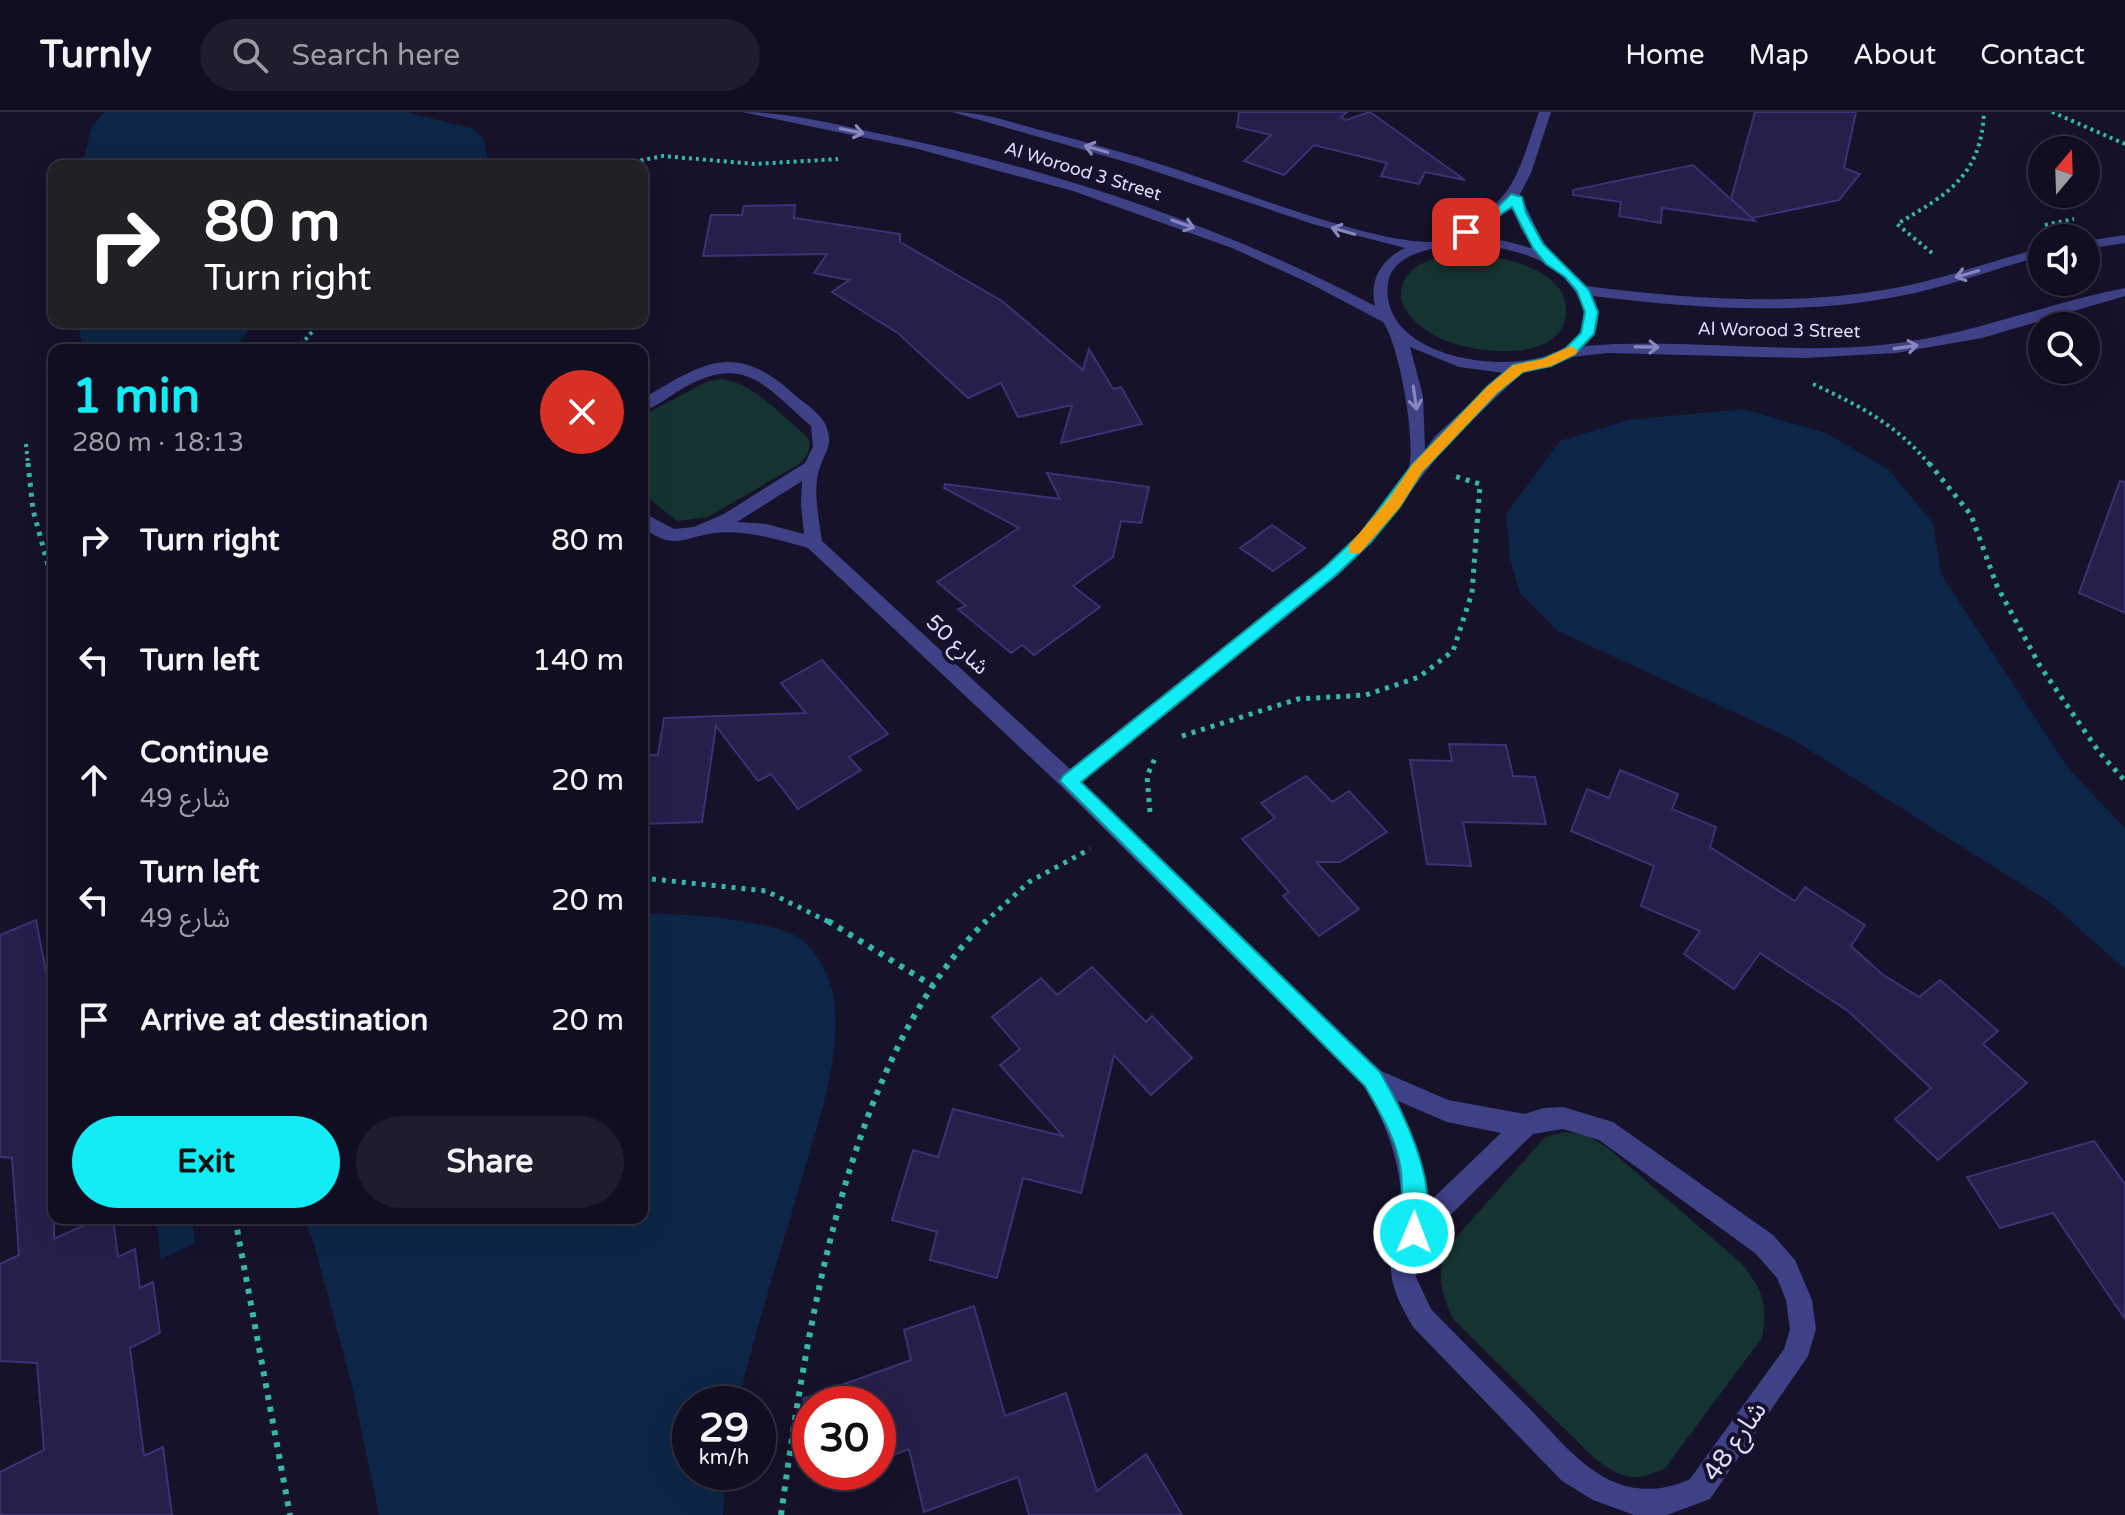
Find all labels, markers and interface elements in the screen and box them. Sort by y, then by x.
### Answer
search box [200,19,760,91]
text: Turnly [40,32,152,78]
icon: search [228,33,272,77]
text: Search here [292,37,460,74]
text: Home [1625,38,1705,72]
text: Map [1749,38,1809,72]
text: About [1853,38,1936,72]
text: Contact [1980,38,2085,72]
one-way arrow [839,125,865,140]
north arrow [2028,136,2100,208]
map controls [2028,136,2100,384]
street label: Al Worood 3 Street [1002,137,1164,205]
one-way arrow [1084,141,1110,156]
text: 80 m [204,189,340,256]
icon: right [72,192,176,296]
pin [1432,198,1500,266]
icon: arrive [1444,210,1488,254]
one-way arrow [1171,218,1195,232]
one-way arrow [1330,222,1356,237]
button: sound [2028,224,2100,296]
text: Turn right [204,257,371,300]
one-way arrow [1955,267,1981,282]
button: search [2028,312,2100,384]
street label: Al Worood 3 Street [1697,318,1861,342]
one-way arrow [1633,339,1660,354]
one-way arrow [1893,339,1919,354]
text: 1 min [72,368,200,426]
button: close [540,370,624,454]
one-way arrow [1408,385,1423,410]
text: 280 m · 18:13 [72,427,244,458]
icon: right [72,518,116,562]
text: Turn right [140,522,280,559]
text: 80 m [551,522,624,559]
street label: شارع 50 [919,609,994,682]
icon: left [72,638,116,682]
text: Turn left [140,642,259,679]
text: 140 m [532,642,624,679]
text: Continue [140,734,269,771]
icon: ahead [72,758,116,802]
text: 20 m [551,762,624,799]
text: شارع 49 [140,783,230,814]
text: Turn left [140,854,259,891]
icon: left [72,878,116,922]
text: 20 m [551,882,624,919]
text: شارع 49 [140,903,230,934]
icon: arrive [72,998,116,1042]
text: Arrive at destination [140,1002,428,1039]
text: 20 m [551,1002,624,1039]
button: Exit [72,1116,340,1208]
button: Share [356,1116,624,1208]
position arrow [1372,1191,1456,1275]
speed limit sign: 30 [792,1386,896,1490]
street label: شارع 48 [1696,1395,1775,1489]
text: 29 [699,1404,749,1452]
text: km/h [699,1446,749,1470]

